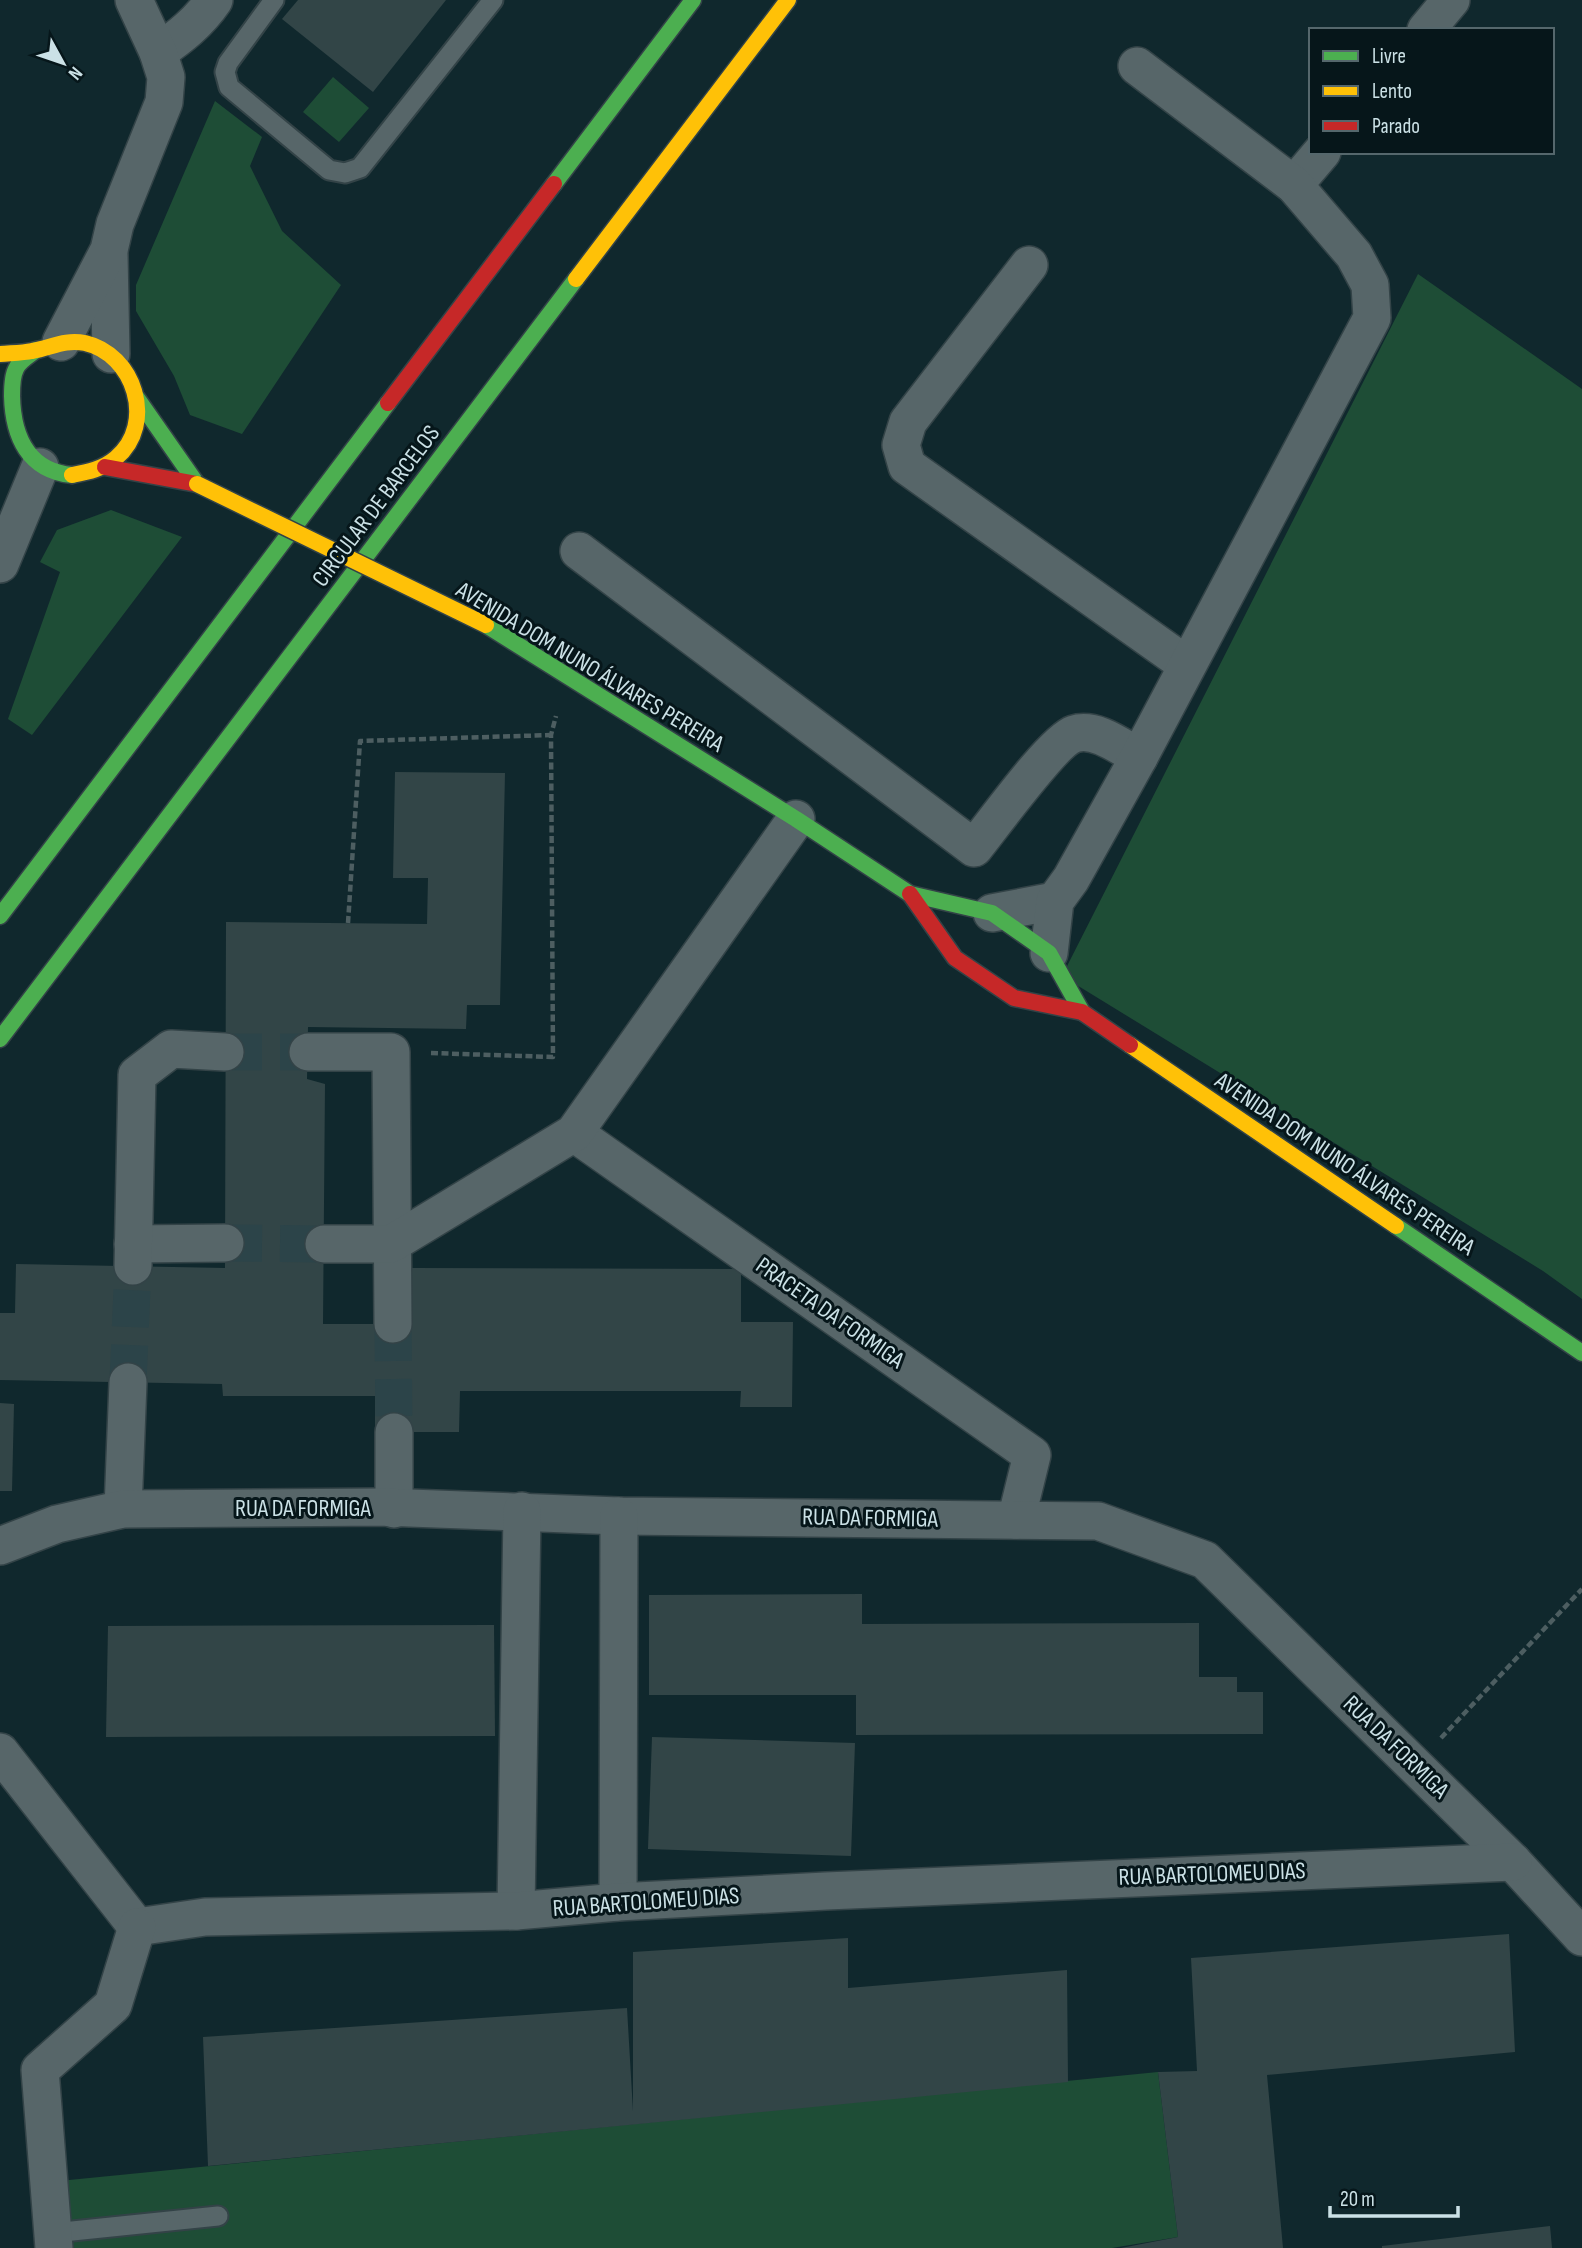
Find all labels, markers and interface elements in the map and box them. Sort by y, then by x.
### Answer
north arrow [28,28,98,98]
legend [1309,28,1554,154]
text: Livre [1372,44,1406,69]
text: N [63,62,87,84]
text: Lento [1372,79,1412,104]
text: Parado [1372,114,1420,139]
street label: CIRCULAR DE BARCELOS [306,420,446,592]
street label: AVENIDA DOM NUNO ÁLVARES PEREIRA [450,575,730,759]
street label: AVENIDA DOM NUNO ÁLVARES PEREIRA [1209,1066,1481,1262]
street label: PRACETA DA FORMIGA [750,1251,910,1375]
street label: RUA DA FORMIGA [235,1494,372,1523]
street label: RUA DA FORMIGA [802,1502,939,1534]
street label: RUA DA FORMIGA [1337,1689,1455,1805]
street label: RUA BARTOLOMEU DIAS [1118,1856,1306,1892]
street label: RUA BARTOLOMEU DIAS [552,1881,740,1923]
scale bar [1330,2174,1458,2218]
text: 20 m [1340,2187,1375,2212]

